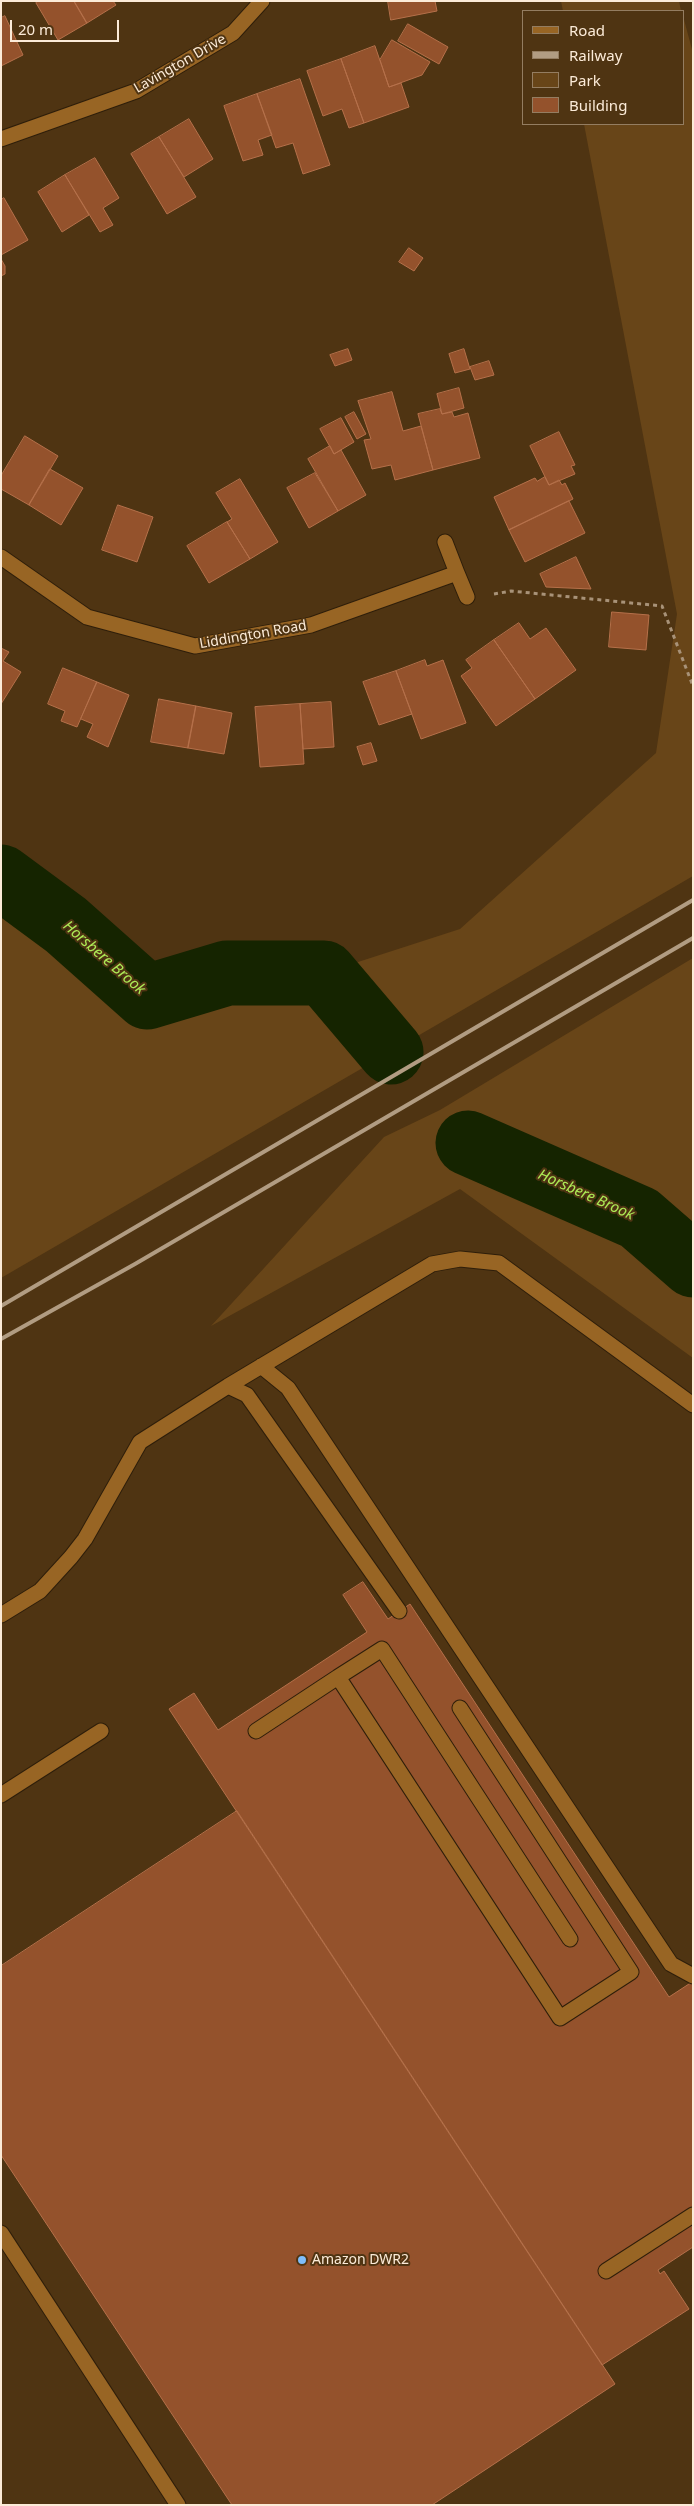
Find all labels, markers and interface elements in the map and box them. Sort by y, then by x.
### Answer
scale bar [12,10,121,42]
legend [522,10,684,125]
text: 20 m [18,19,53,39]
text: Road [569,20,605,40]
street label: Lavington Drive [131,31,229,97]
text: Railway [569,45,622,65]
text: Park [569,70,601,90]
text: Building [569,95,627,115]
street label: Liddington Road [198,617,308,653]
water label: Horsbere Brook [59,917,149,999]
water label: Horsbere Brook [535,1166,637,1224]
place label: Amazon DWR2 [312,2252,409,2268]
marker: Amazon DWR2 [296,2254,308,2266]

